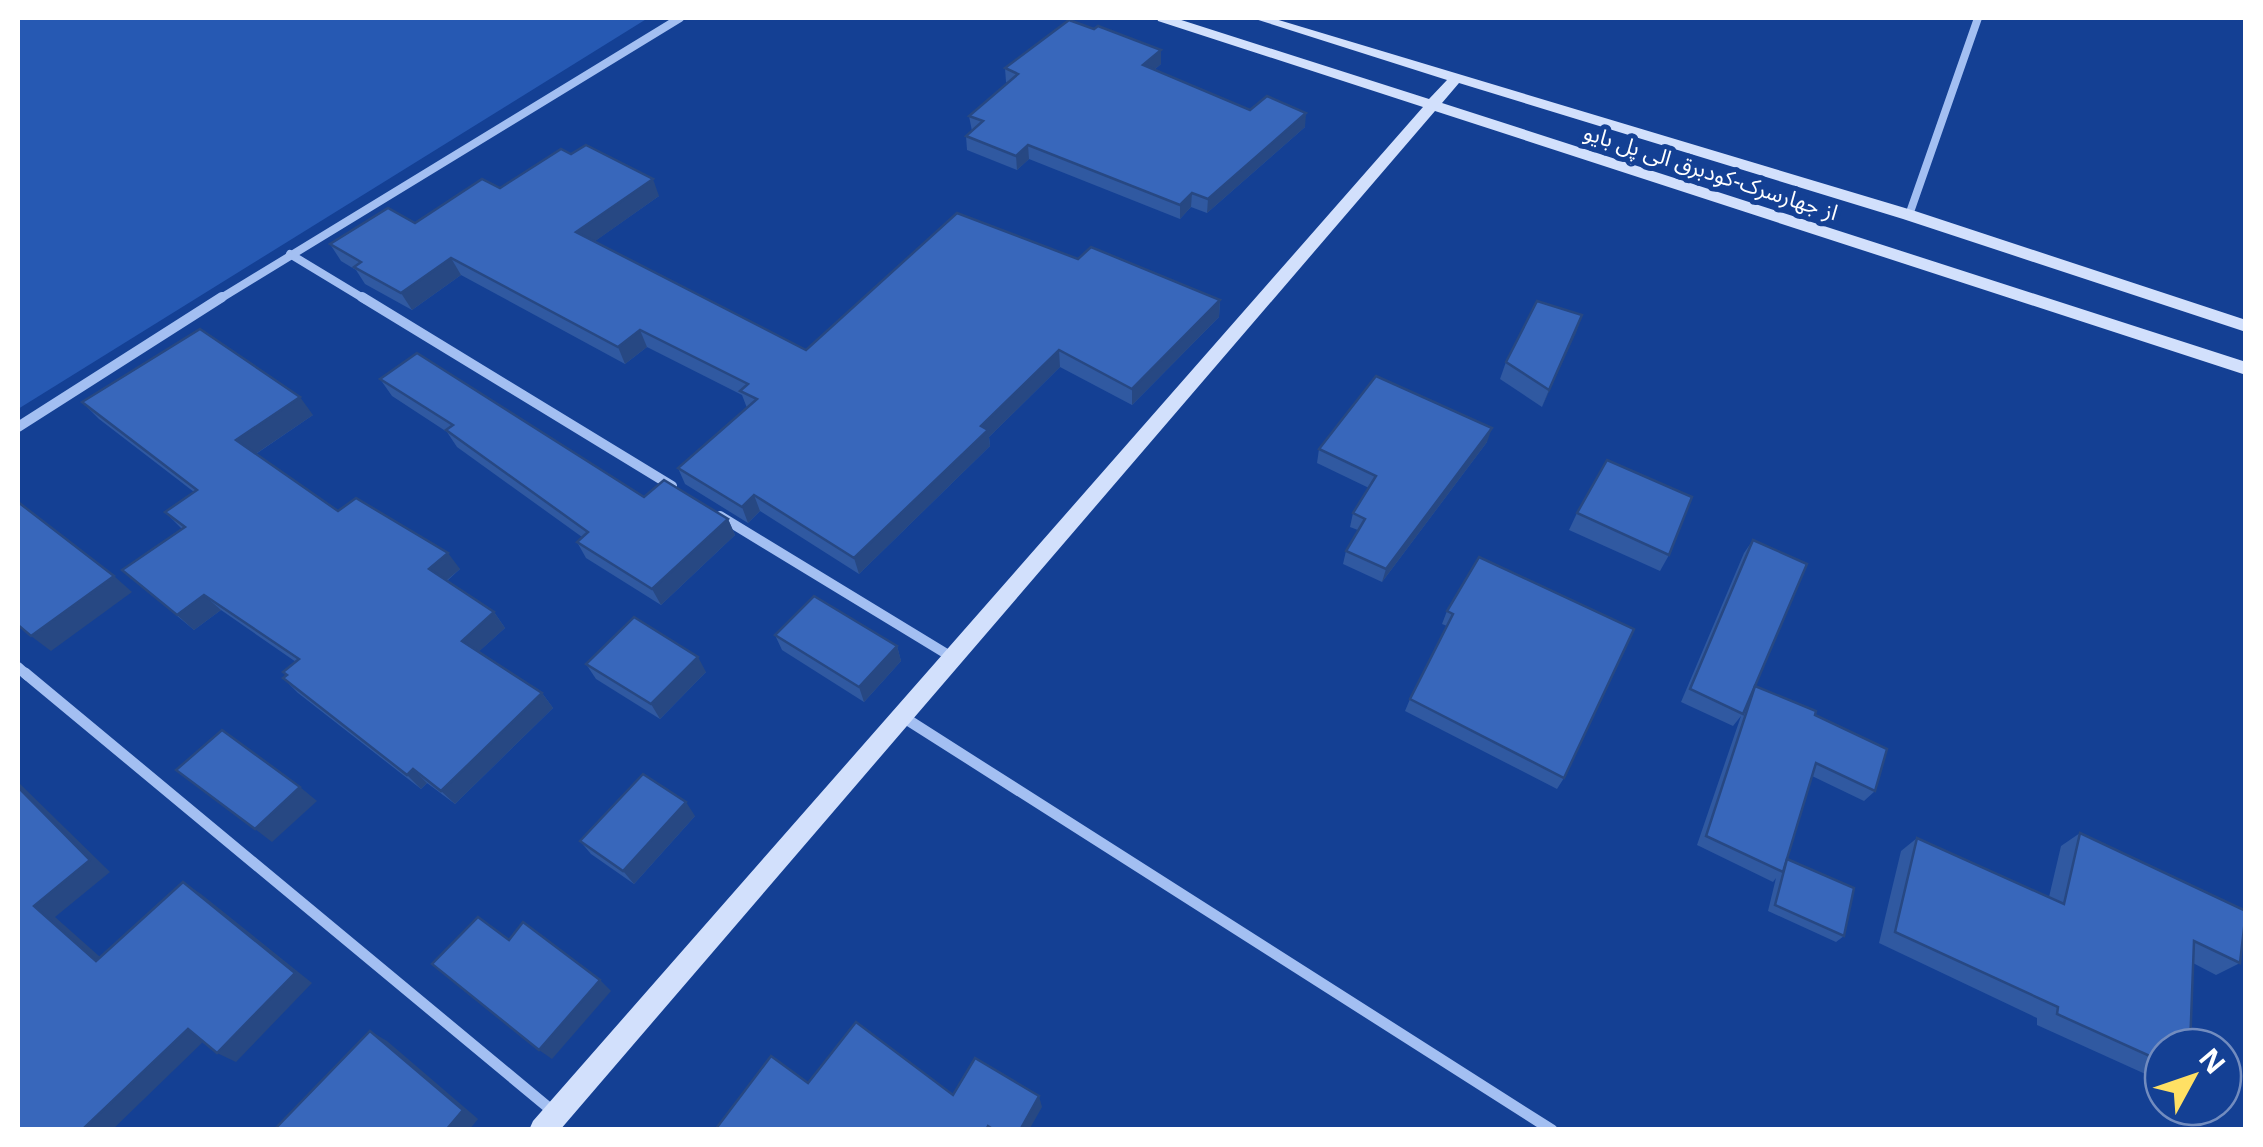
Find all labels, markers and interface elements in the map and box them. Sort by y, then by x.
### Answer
street label: از جهارسرک-کودبرق الی پل بایو [1580,116,1842,227]
north arrow [2143,1027,2243,1127]
text: N [2191,1039,2235,1081]

